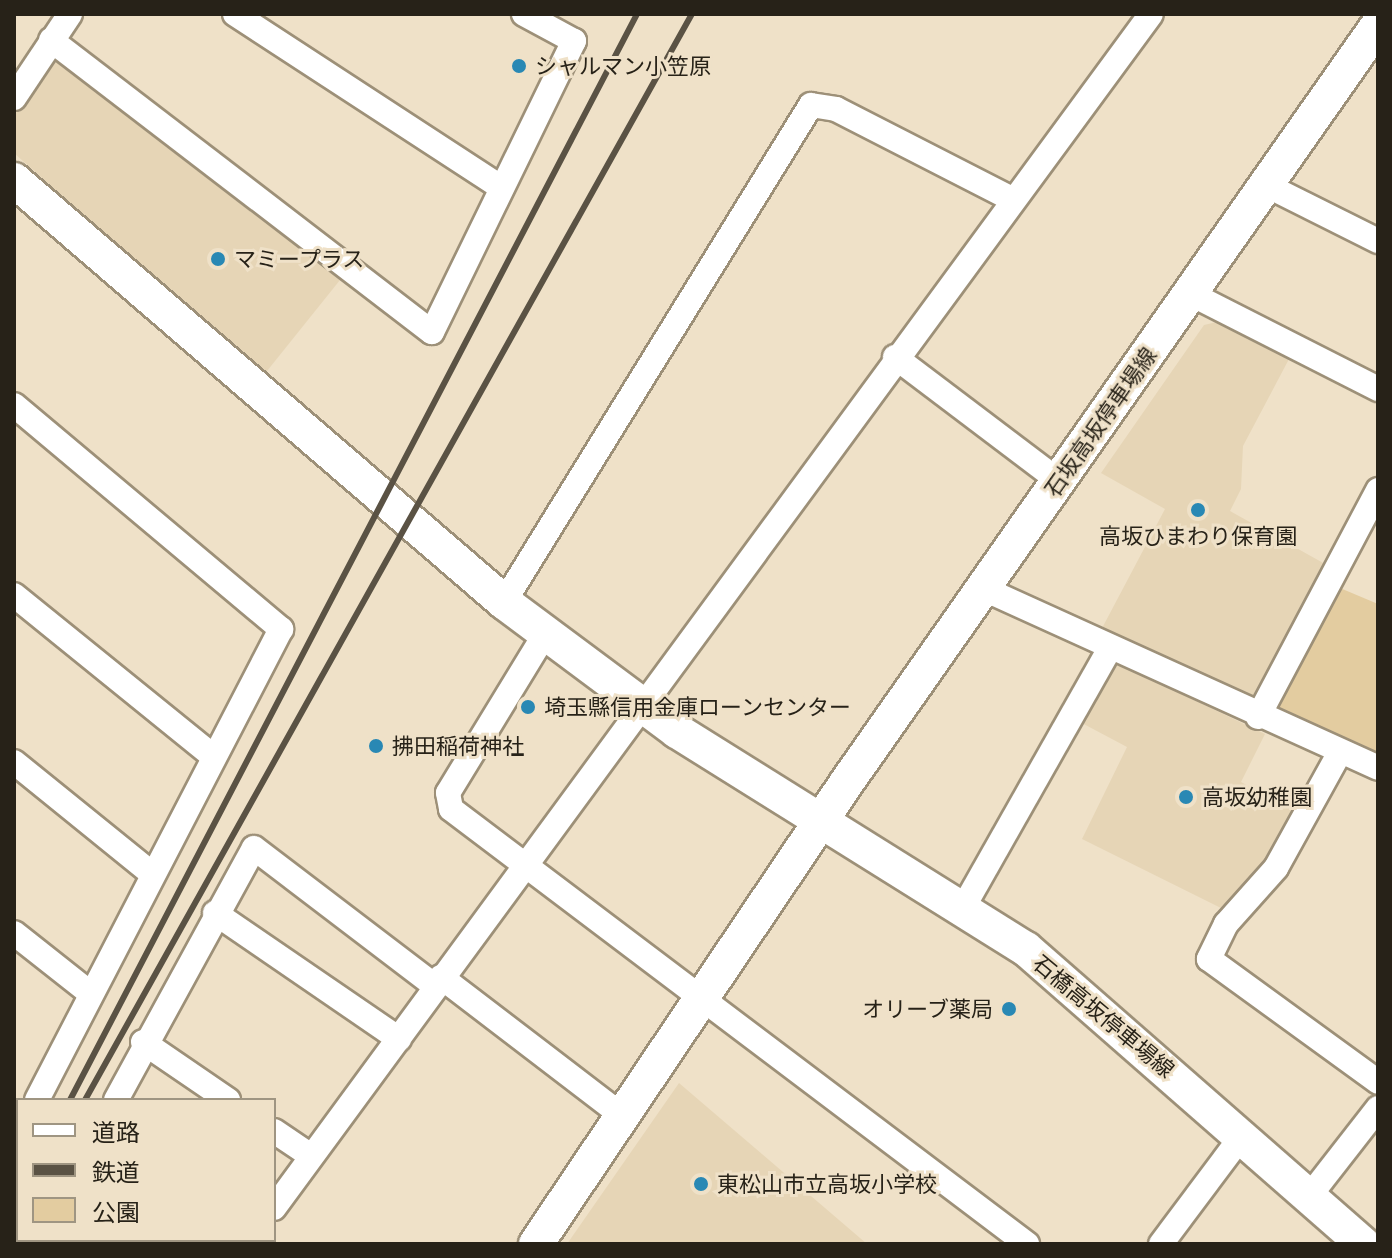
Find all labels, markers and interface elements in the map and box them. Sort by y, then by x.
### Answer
place label: シャルマン小笠原 [535,53,711,79]
marker: シャルマン小笠原 [510,57,528,75]
place label: マミープラス [234,246,366,272]
marker: マミープラス [209,250,227,268]
street label: 石坂高坂停車場線 [1039,342,1161,502]
marker: 高坂ひまわり保育園 [1189,501,1207,519]
place label: 高坂ひまわり保育園 [1099,523,1297,549]
place label: 埼玉縣信用金庫ローンセンター [544,694,852,720]
marker: 埼玉縣信用金庫ローンセンター [519,698,537,716]
place label: 拂田稲荷神社 [392,733,524,759]
marker: 拂田稲荷神社 [367,737,385,755]
place label: 高坂幼稚園 [1202,784,1312,810]
marker: 高坂幼稚園 [1177,788,1195,806]
street label: 石橋高坂停車場線 [1028,949,1180,1083]
place label: オリーブ薬局 [861,996,993,1022]
marker: オリーブ薬局 [1000,1000,1018,1018]
legend [16,1098,276,1242]
text: 道路 [92,1117,140,1146]
text: 鉄道 [92,1157,140,1186]
place label: 東松山市立高坂小学校 [717,1171,937,1197]
marker: 東松山市立高坂小学校 [692,1175,710,1193]
text: 公園 [92,1197,140,1226]

